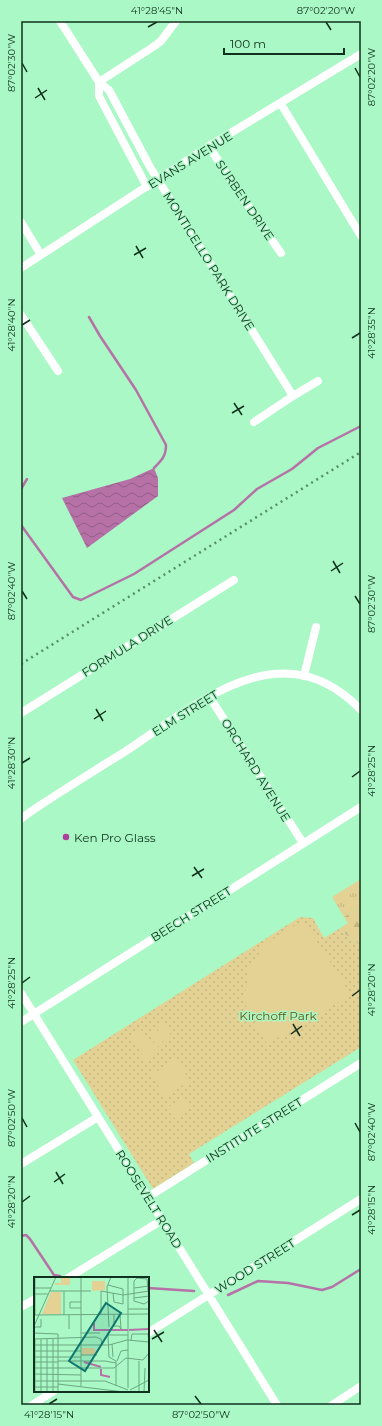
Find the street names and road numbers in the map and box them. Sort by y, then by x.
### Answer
street label: EVANS AVENUE [145,128,235,192]
street label: SURBEN DRIVE [213,157,277,243]
street label: MONTICELLO PARK DRIVE [160,189,258,333]
street label: FORMULA DRIVE [79,612,175,680]
street label: ELM STREET [149,687,221,739]
street label: ORCHARD AVENUE [218,716,294,824]
street label: BEECH STREET [148,883,234,945]
street label: INSTITUTE STREET [203,1094,305,1166]
street label: ROOSEVELT ROAD [113,1147,186,1251]
street label: WOOD STREET [212,1235,298,1297]

